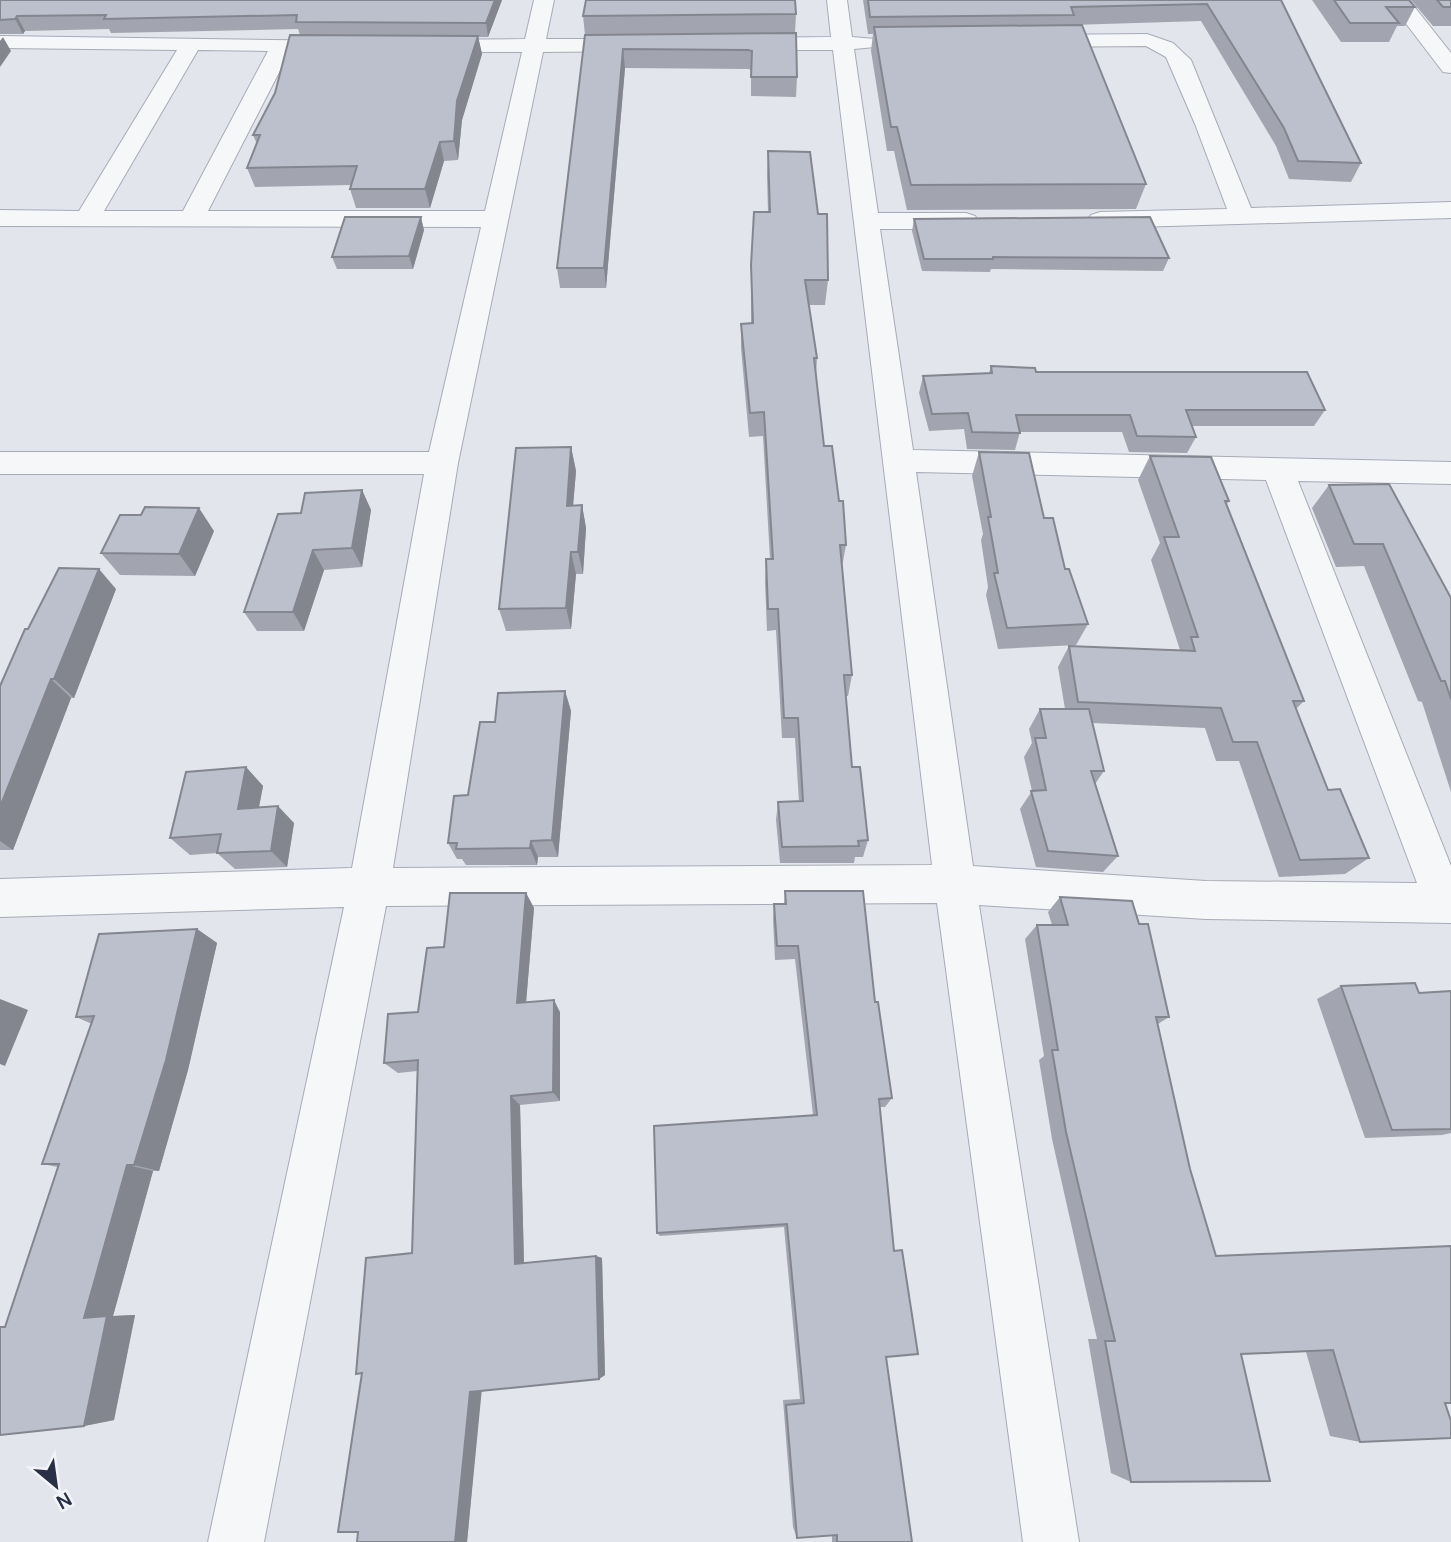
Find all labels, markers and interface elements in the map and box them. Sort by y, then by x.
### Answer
north arrow [21,1451,91,1521]
text: N [52,1486,77,1516]

